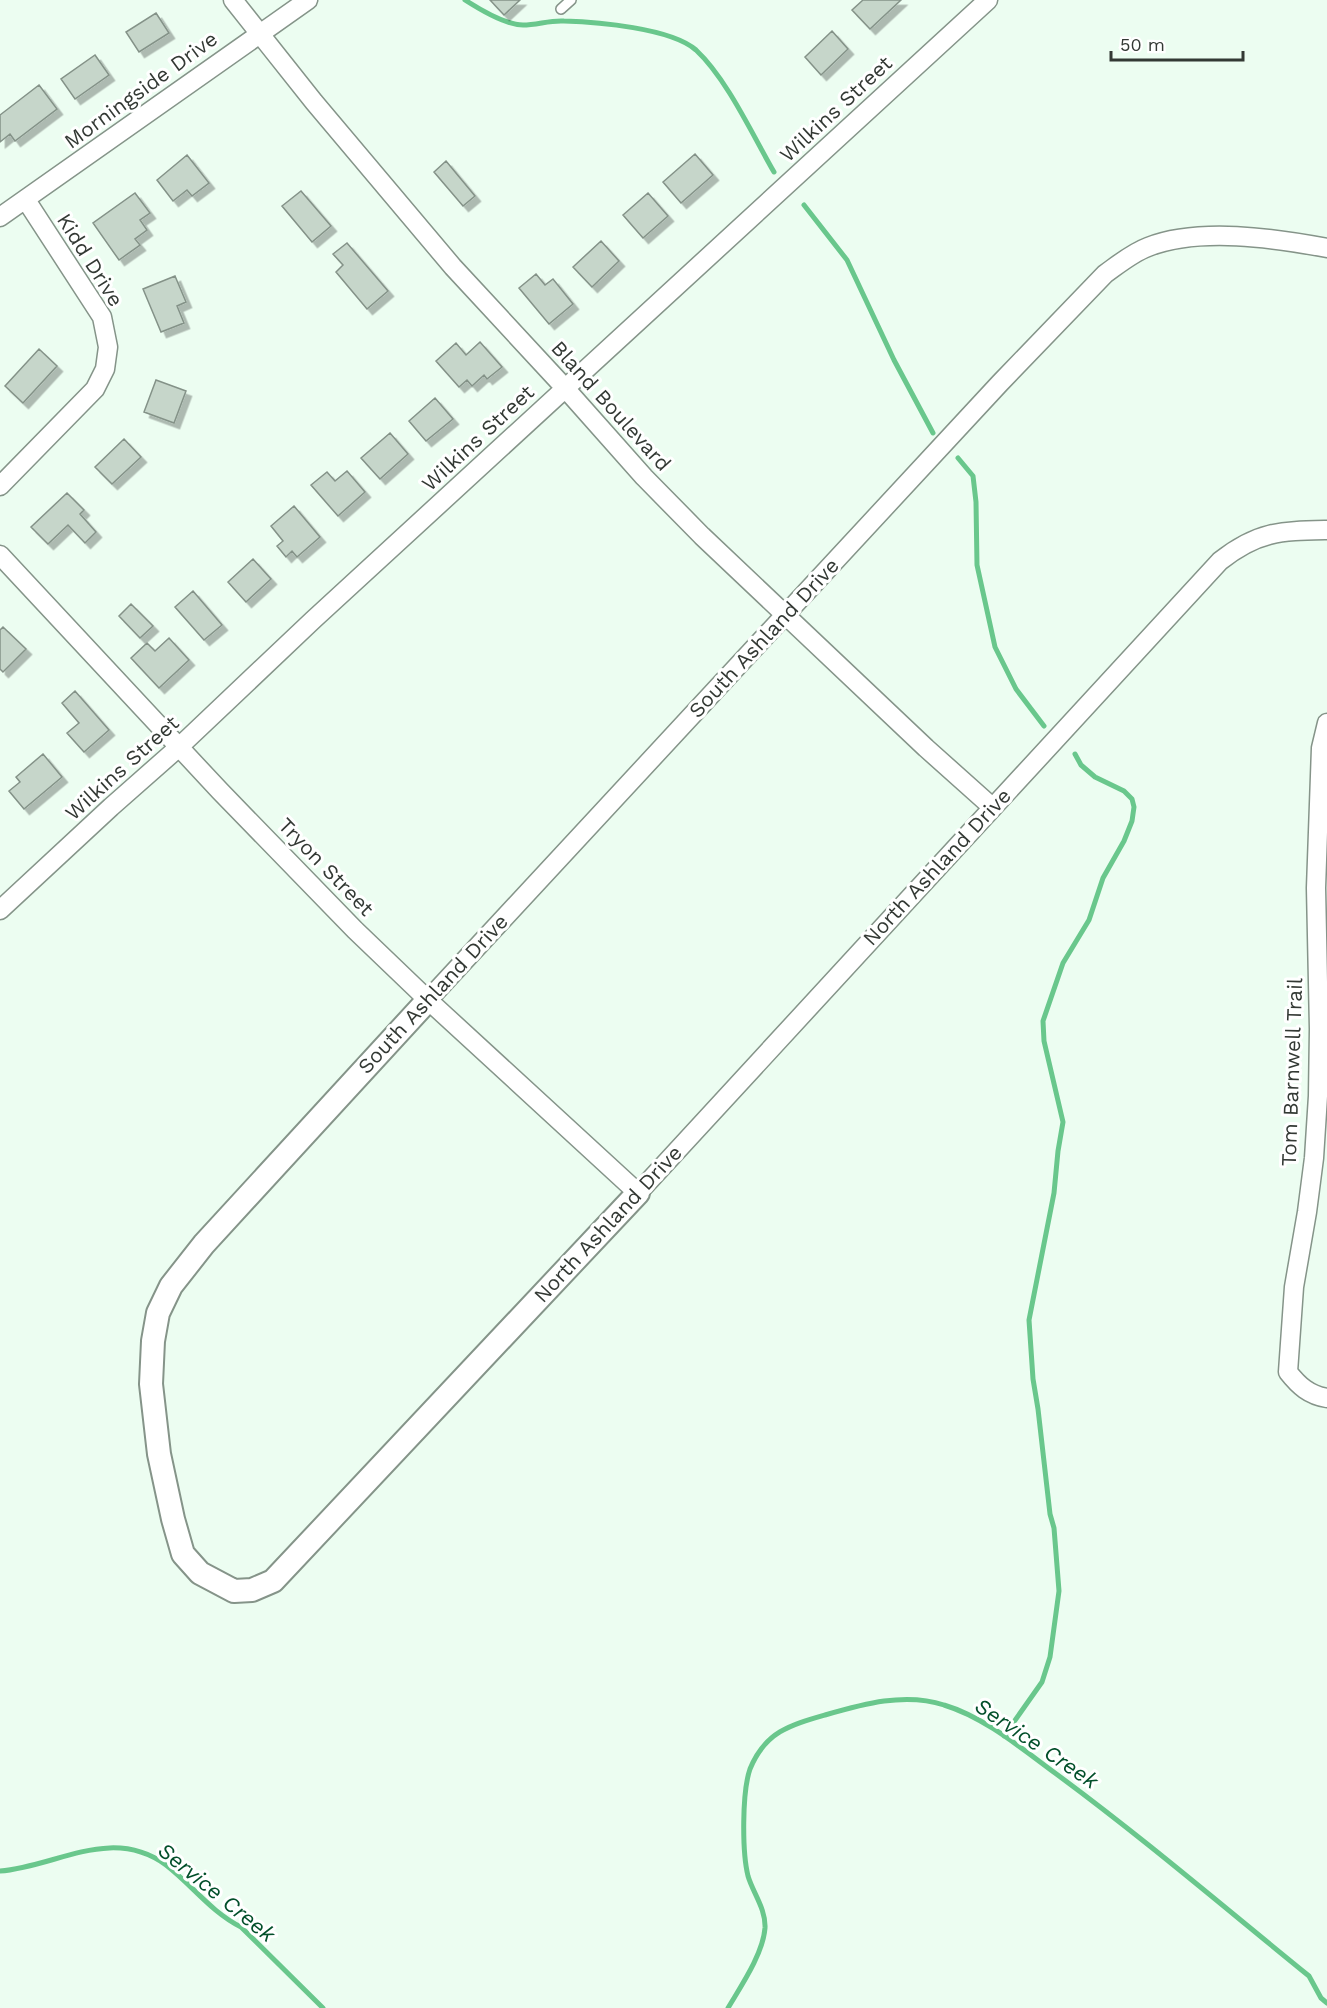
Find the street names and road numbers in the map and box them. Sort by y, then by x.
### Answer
street label: Morningside Drive [59,26,222,153]
street label: Wilkins Street [774,50,897,167]
street label: Kidd Drive [52,209,129,311]
street label: Bland Boulevard [546,335,676,476]
street label: Wilkins Street [416,379,539,496]
street label: South Ashland Drive [683,553,844,723]
street label: Wilkins Street [60,710,184,825]
street label: North Ashland Drive [857,783,1016,950]
street label: Tryon Street [273,812,379,921]
street label: South Ashland Drive [352,909,513,1079]
street label: Tom Barnwell Trail [1276,977,1307,1167]
street label: North Ashland Drive [528,1140,687,1307]

